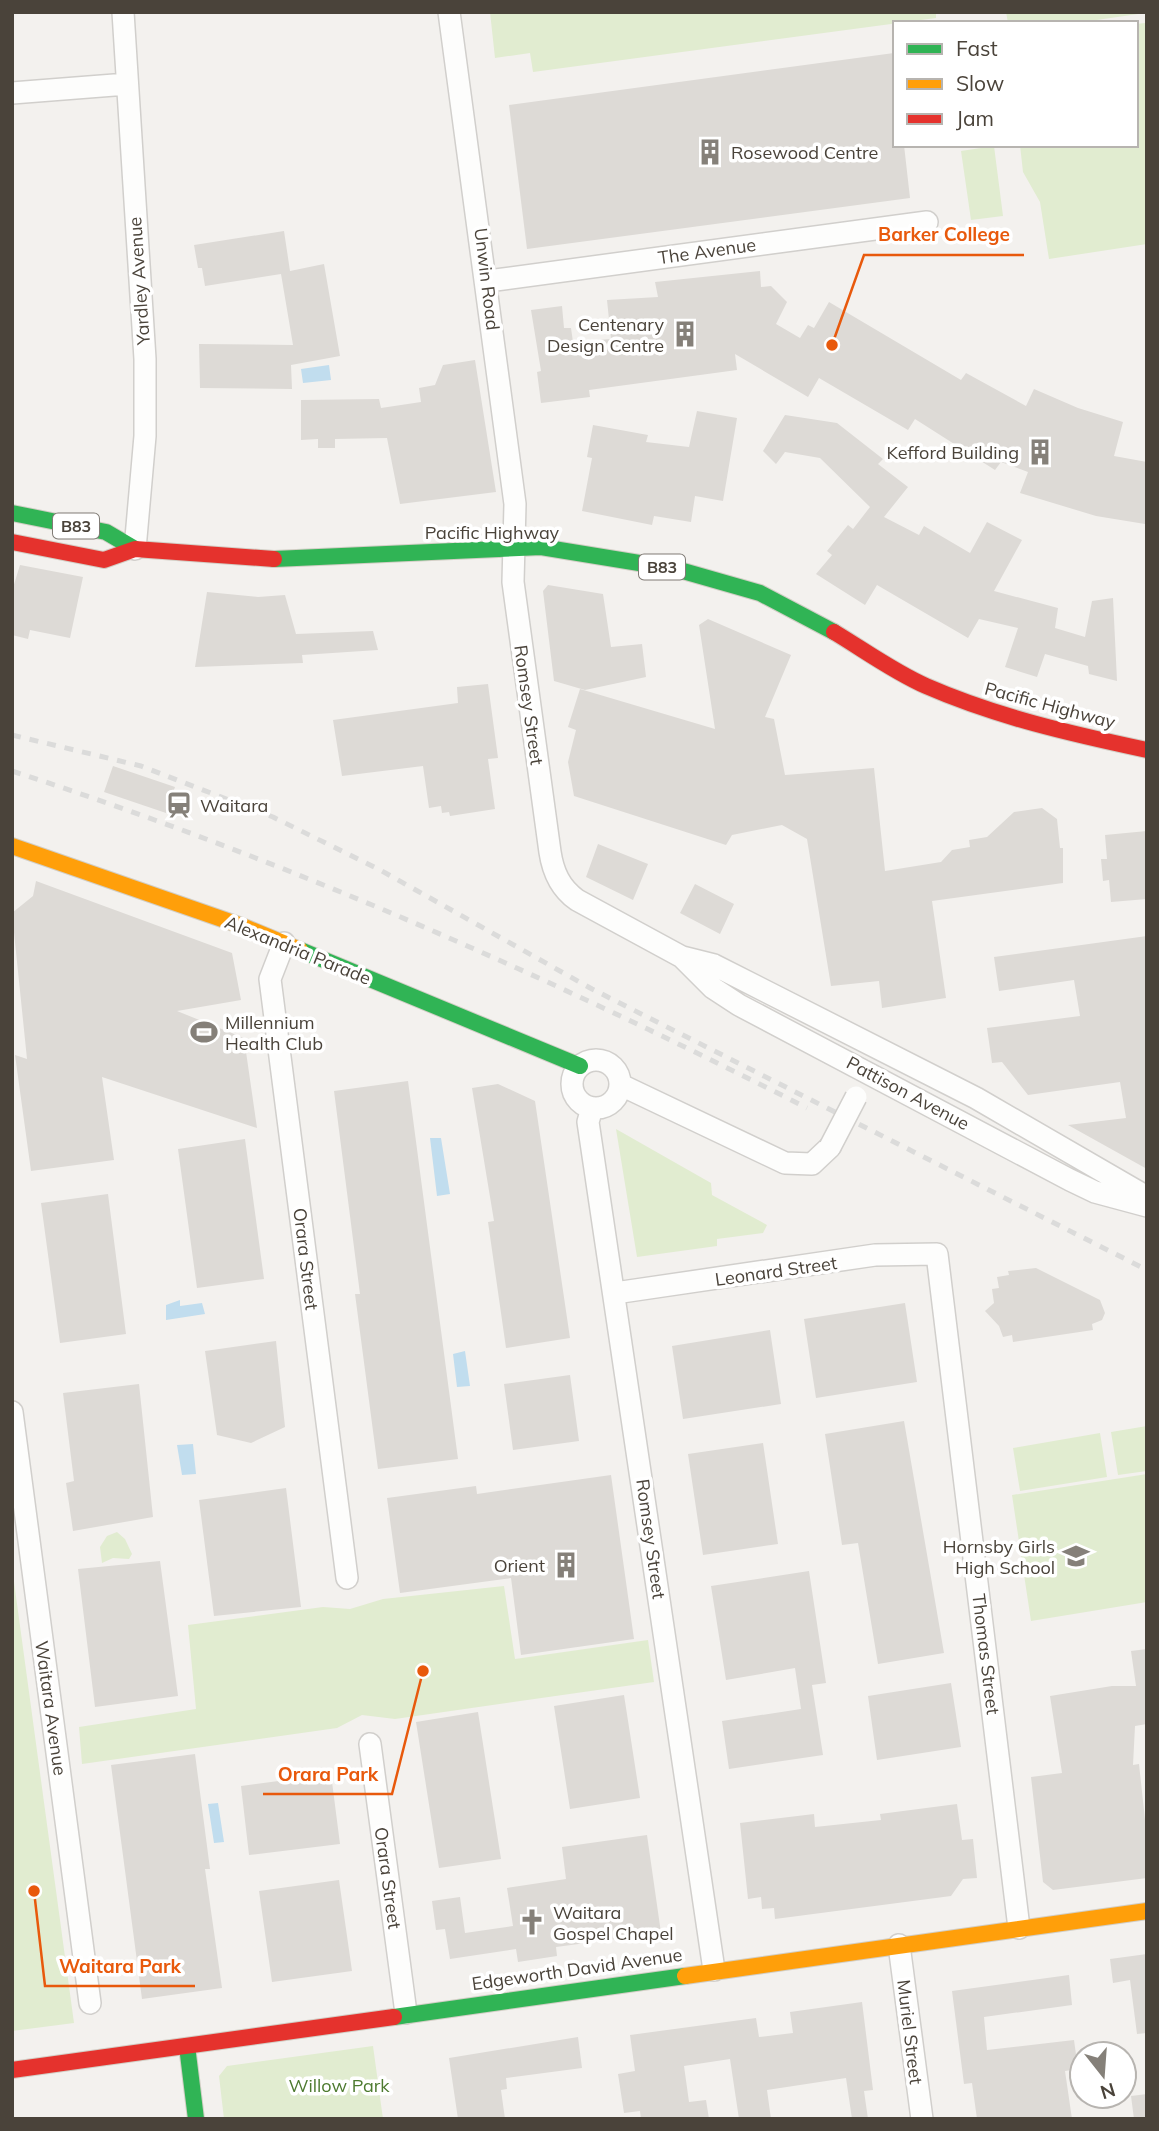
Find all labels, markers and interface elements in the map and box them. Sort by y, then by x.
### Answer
legend [893,21,1138,147]
text: Fast [956,35,998,61]
text: Slow [956,70,1004,96]
text: Jam [956,105,994,131]
building icon: Rosewood Centre [695,137,725,167]
place label: Rosewood Centre [731,141,878,164]
callout: Barker College [864,215,1024,255]
street label: Yardley Avenue [123,216,155,347]
text: Barker College [878,222,1010,246]
street label: Unwin Road [469,227,505,331]
street label: The Avenue [657,233,757,269]
place label: Centenary Design Centre [547,313,664,357]
building icon: Centenary Design Centre [670,319,700,349]
building icon: Kefford Building [1025,437,1055,467]
place label: Kefford Building [887,441,1019,464]
road number: B83 [53,513,99,538]
street label: Pacific Highway [425,521,560,544]
road number: B83 [639,554,685,580]
street label: Romsey Street [509,643,549,767]
street label: Pacific Highway [982,677,1118,734]
station icon: Waitara [164,790,194,820]
place label: Waitara [200,794,268,817]
street label: Alexandria Parade [222,910,374,990]
place label: Millennium Health Club [225,1011,323,1055]
sports icon: Millennium Health Club [189,1017,219,1047]
street label: Pattison Avenue [843,1051,973,1135]
street label: Orara Street [288,1207,324,1311]
street label: Leonard Street [714,1251,838,1291]
street label: Romsey Street [631,1477,671,1601]
place label: Hornsby Girls High School [943,1535,1055,1579]
school or university icon: Hornsby Girls High School [1061,1541,1091,1571]
building icon: Orient [551,1550,581,1580]
place label: Orient [494,1554,545,1577]
street label: Thomas Street [967,1592,1005,1716]
street label: Waitara Avenue [30,1639,72,1777]
callout: Orara Park [263,1754,392,1794]
text: Orara Park [278,1762,379,1786]
street label: Orara Street [369,1825,407,1931]
place label: Waitara Gospel Chapel [553,1901,673,1945]
church icon: Waitara Gospel Chapel [517,1907,547,1937]
street label: Edgeworth David Avenue [470,1943,684,1995]
callout: Waitara Park [45,1946,195,1986]
text: Waitara Park [59,1954,182,1978]
street label: Muriel Street [892,1978,928,2086]
north arrow [1068,2040,1138,2110]
park label: Willow Park [288,2074,390,2097]
text: N [1098,2078,1118,2105]

